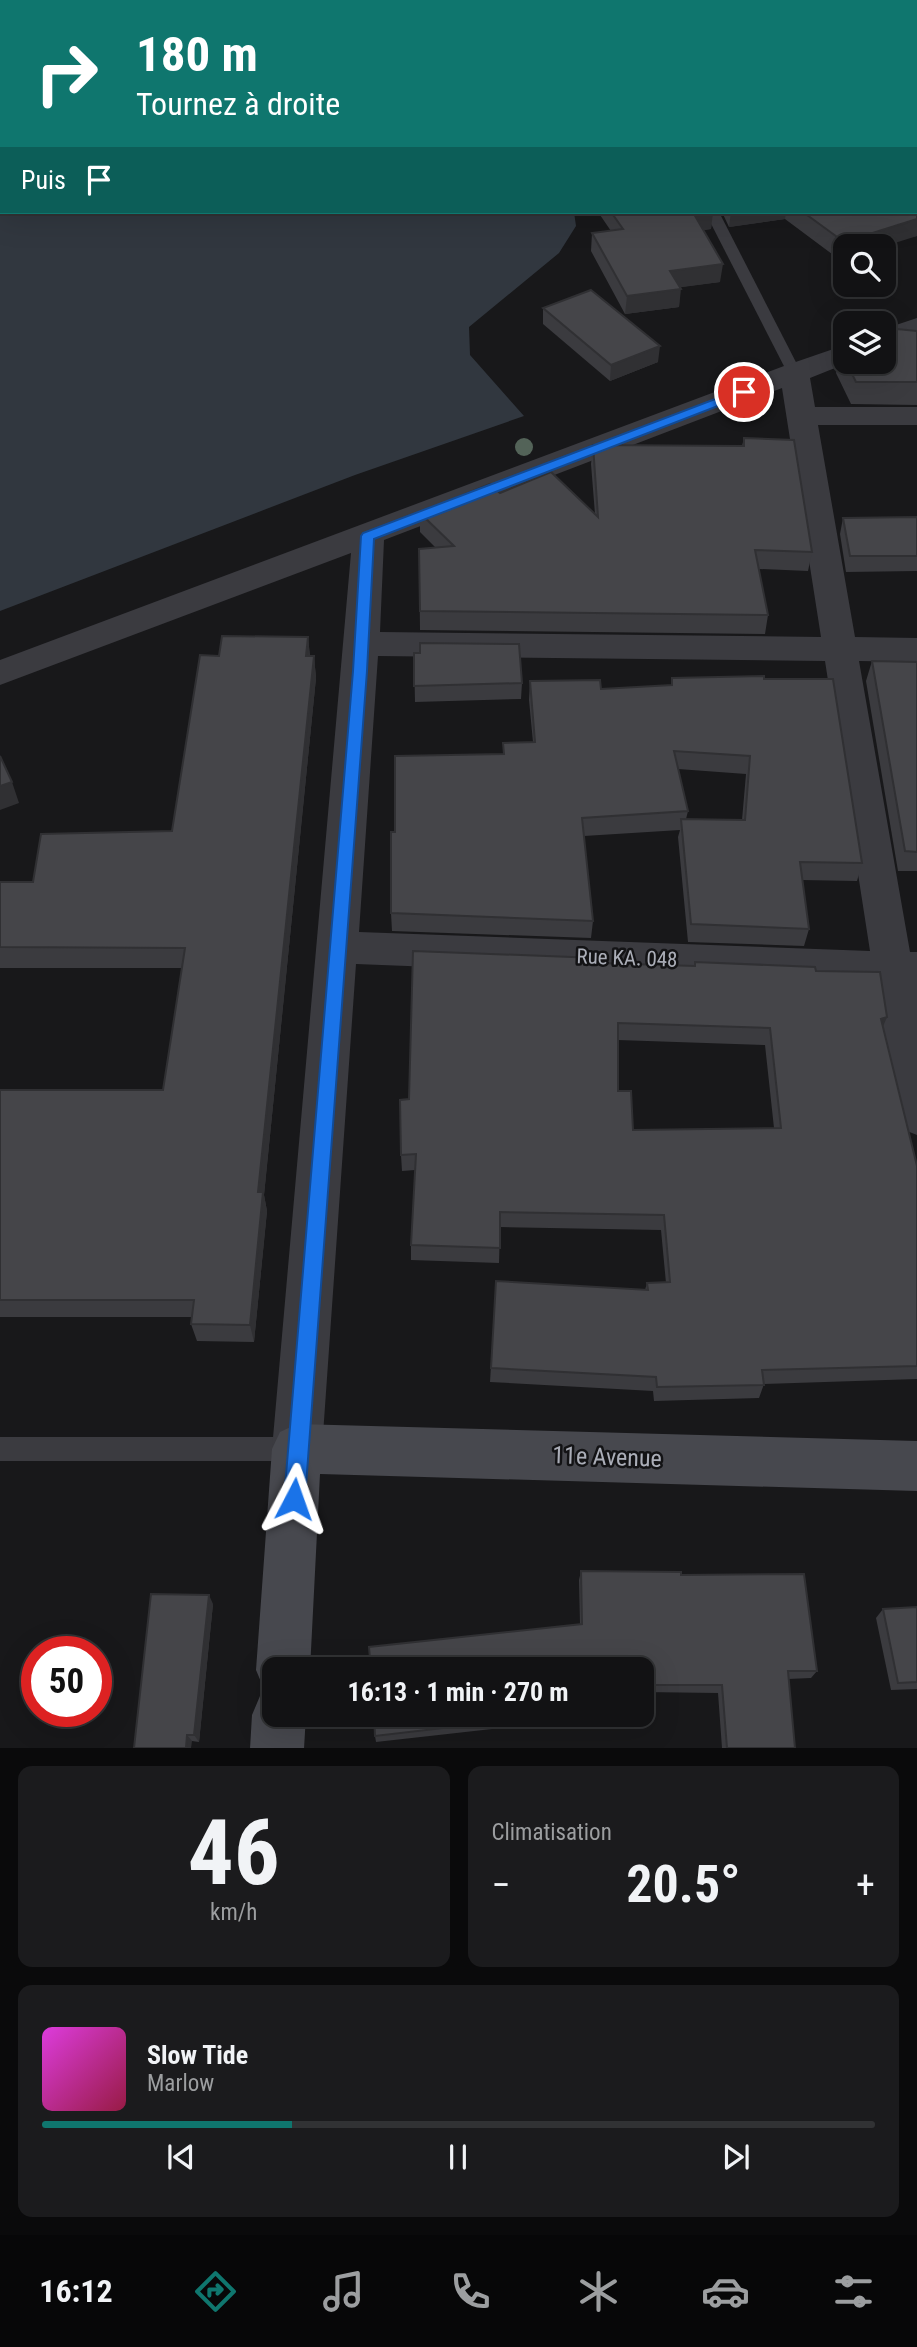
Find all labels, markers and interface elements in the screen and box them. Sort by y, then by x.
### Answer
text: 180 m [136,26,258,83]
icon: right [21,28,112,119]
text: Tournez à droite [136,85,340,123]
icon: arrive [80,161,118,199]
text: Puis [21,165,66,195]
map controls [833,234,896,374]
button: search [833,234,896,297]
button: layers [833,311,896,374]
pin [714,362,774,422]
icon: arrive [725,373,763,411]
street label: Rue KA. 048 [576,944,678,972]
street label: 11e Avenue [552,1441,662,1473]
position arrow [257,1462,331,1536]
speed limit sign: 50 [21,1636,112,1727]
text: 16:13 · 1 min · 270 m [348,1677,568,1707]
text: 46 [188,1800,280,1906]
text: Climatisation [492,1819,612,1846]
text: 20.5° [626,1854,740,1915]
text: − [492,1863,511,1907]
text: + [856,1863,875,1907]
text: km/h [210,1899,257,1926]
text: Slow Tide [147,2040,248,2070]
text: Marlow [147,2070,214,2097]
icon: previous [162,2138,200,2176]
icon: pause [439,2138,477,2176]
icon: next [717,2138,755,2176]
icon: directions [191,2267,240,2316]
icon: music [319,2267,368,2316]
icon: phone [446,2267,495,2316]
icon: climate [574,2267,623,2316]
icon: car [701,2267,750,2316]
icon: filters [829,2267,878,2316]
text: 16:12 [39,2272,113,2310]

